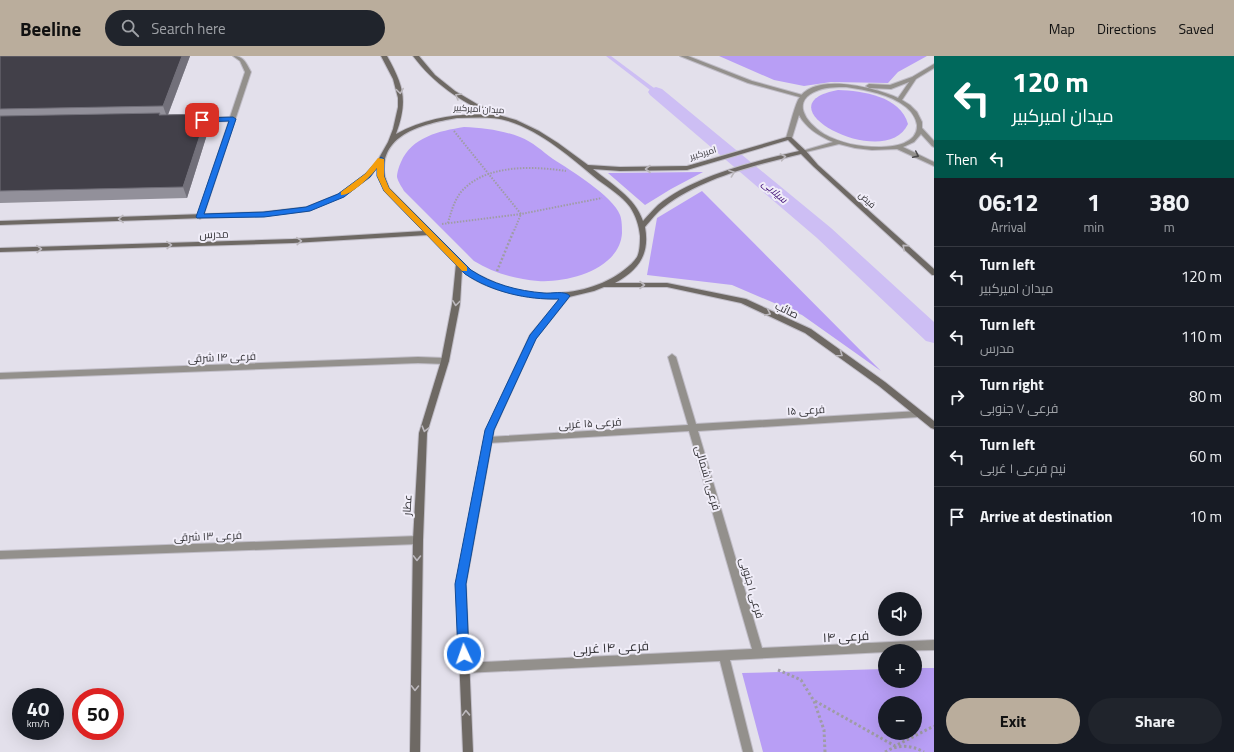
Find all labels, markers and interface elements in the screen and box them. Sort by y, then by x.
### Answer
search box [105,10,385,46]
text: Beeline [20,14,81,43]
icon: search [119,17,141,39]
text: Search here [151,17,226,40]
text: Map [1049,18,1075,39]
text: Directions [1097,18,1156,39]
text: Saved [1178,18,1214,39]
text: 120 m [1012,60,1089,103]
icon: left [946,72,998,124]
one-way arrow [395,88,404,94]
one-way arrow [455,93,462,100]
street label: میدان امیرکبیر [452,101,505,116]
text: میدان امیرکبیر [1012,102,1114,129]
pin [185,103,219,137]
icon: arrive [191,109,213,131]
street label: امیرکبیر [687,143,718,163]
text: Then [946,148,978,171]
icon: left [986,148,1008,170]
one-way arrow [912,150,919,158]
one-way arrow [780,153,787,161]
one-way arrow [645,165,651,173]
one-way arrow [728,169,735,178]
water label: سیلابی [759,176,791,207]
text: 06:12 [979,184,1039,220]
text: 1 [1087,184,1101,220]
text: 380 [1149,184,1189,220]
street label: فیض [856,188,879,211]
one-way arrow [118,215,124,223]
text: Arrival [991,217,1026,237]
text: min [1083,217,1104,237]
text: m [1164,217,1175,237]
street label: مدرس [199,225,229,243]
one-way arrow [296,236,302,245]
one-way arrow [166,241,172,249]
one-way arrow [902,244,910,252]
one-way arrow [36,245,42,253]
text: Turn left [980,253,1035,276]
text: 120 m [1181,265,1222,288]
icon: left [946,266,968,288]
text: میدان امیرکبیر [980,278,1053,298]
one-way arrow [639,281,645,289]
street label: صائب [773,298,801,322]
one-way arrow [451,300,460,306]
one-way arrow [763,308,771,316]
text: Turn left [980,313,1035,336]
text: 110 m [1181,325,1222,348]
icon: left [946,326,968,348]
text: مدرس [980,338,1014,358]
street label: فرعی ۱۴ شرقی [188,348,256,366]
one-way arrow [835,349,842,356]
text: Turn right [980,373,1044,396]
text: 80 m [1189,385,1222,408]
icon: right [946,386,968,408]
text: فرعی ۷ جنوبی [980,398,1058,418]
street label: فرعی ۱۵ [787,401,825,419]
street label: فرعی ۱۵ غربی [558,413,622,433]
one-way arrow [421,425,430,432]
text: Turn left [980,433,1035,456]
street label: فرعی ۱ شمالی [691,444,725,512]
text: 60 m [1189,445,1222,468]
icon: left [946,446,968,468]
text: نیم فرعی ۱ غربی [980,458,1066,478]
street label: عطار [398,494,416,517]
text: Arrive at destination [980,505,1113,528]
text: 10 m [1189,505,1222,528]
icon: arrive [946,506,968,528]
street label: فرعی ۱۳ شرقی [174,527,242,545]
one-way arrow [413,555,421,561]
street label: فرعی ۱ جنوبی [736,556,768,620]
map controls [878,592,922,740]
button: sound [878,592,922,636]
street label: فرعی ۱۴ [822,625,870,647]
position arrow [443,633,485,675]
street label: فرعی ۱۴ غربی [573,635,649,659]
button: + [878,644,922,688]
one-way arrow [411,685,420,691]
speed limit sign: 50 [72,688,124,740]
text: 40 [27,693,49,724]
button: − [878,696,922,740]
button: Exit [946,698,1080,744]
button: Share [1088,698,1222,744]
one-way arrow [462,710,471,716]
text: km/h [27,716,49,731]

